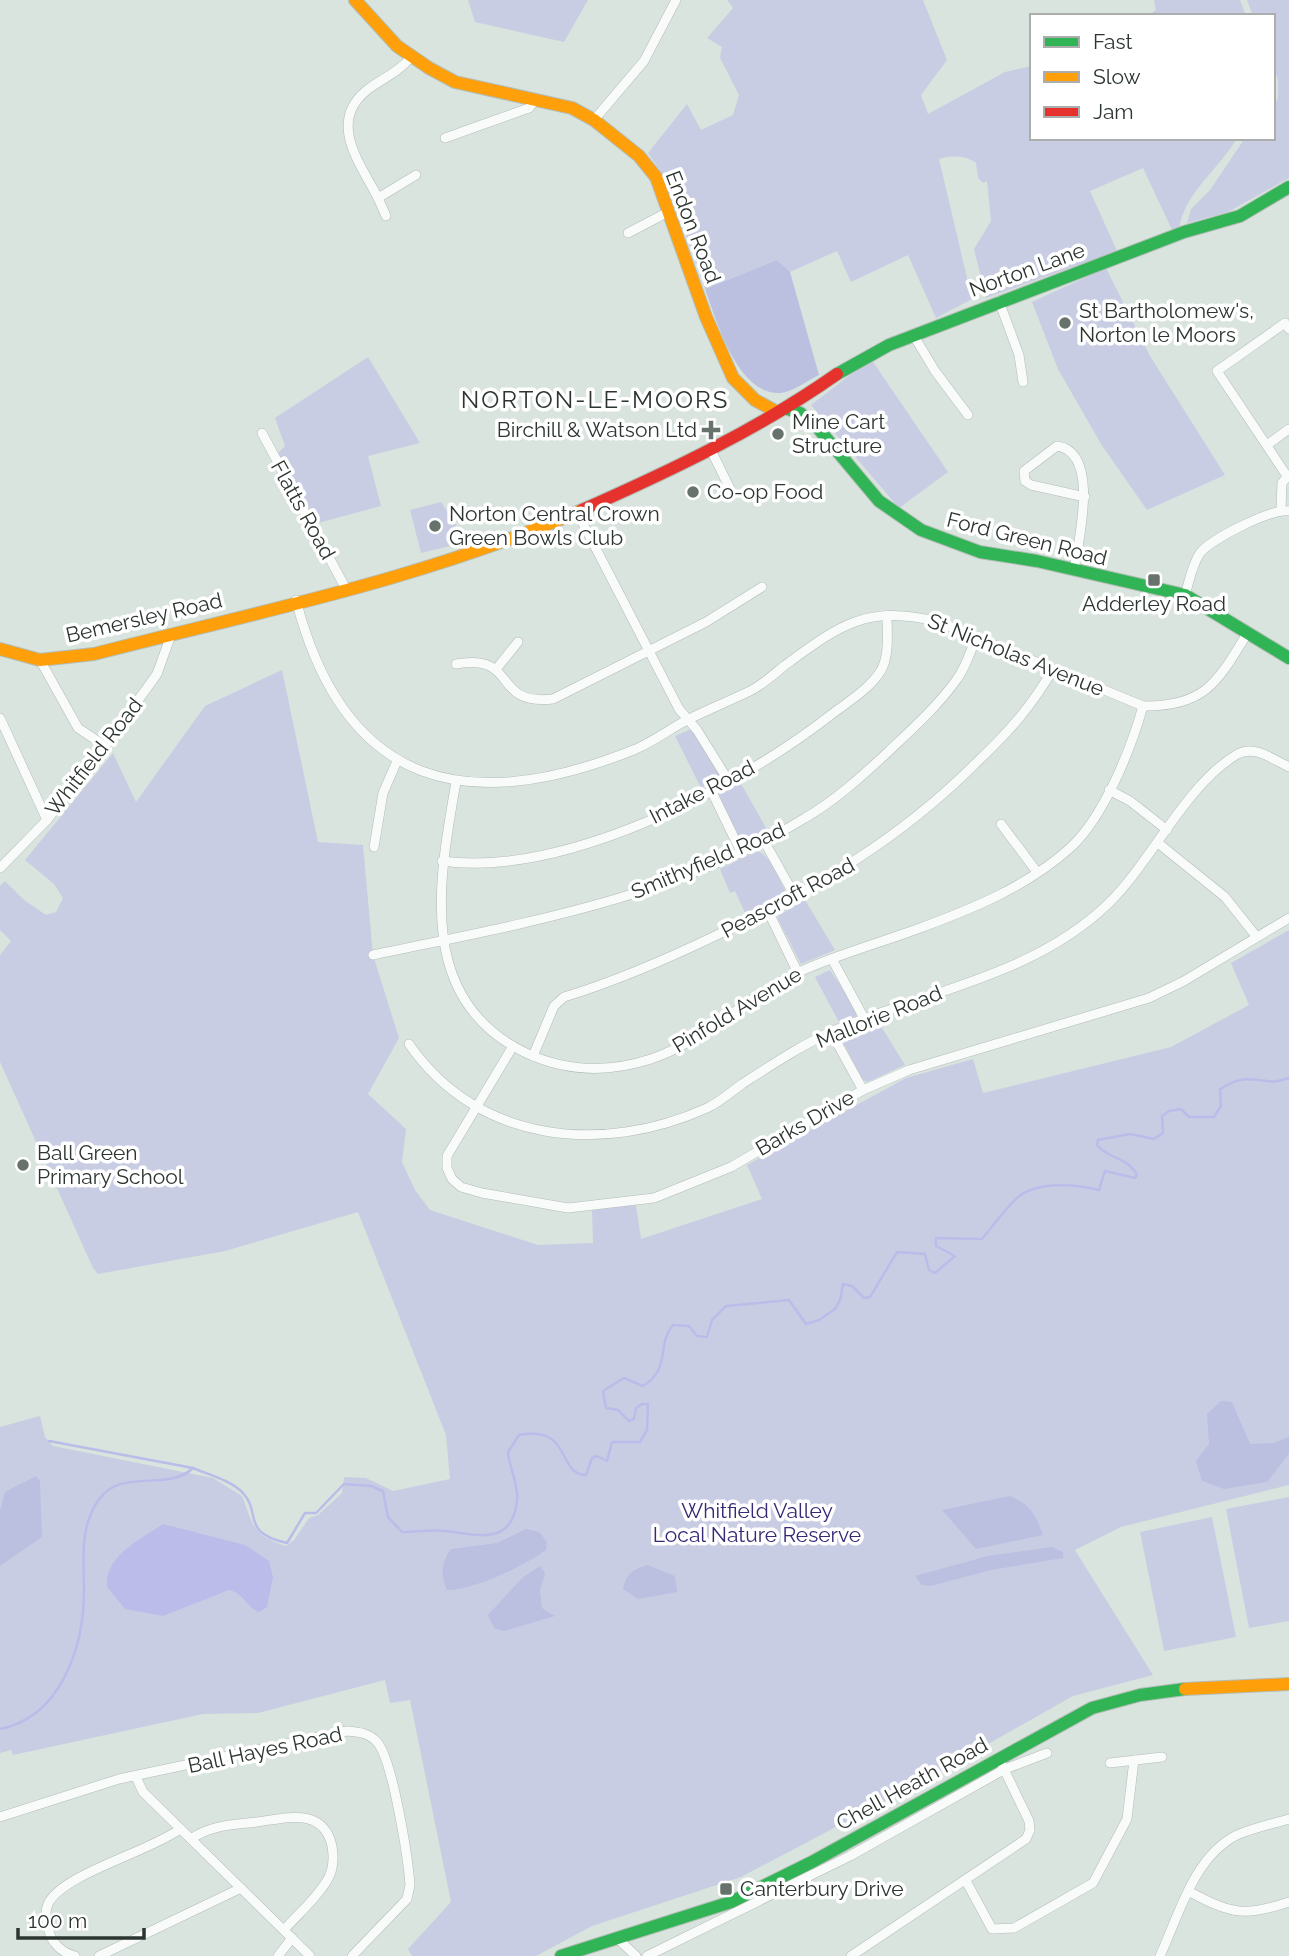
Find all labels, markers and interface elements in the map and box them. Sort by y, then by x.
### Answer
legend [1030,14,1275,140]
text: Fast [1093,29,1133,54]
text: Slow [1093,64,1141,89]
text: Jam [1093,99,1134,124]
street label: Endon Road [661,167,726,287]
street label: Norton Lane [966,237,1088,302]
place label: St Bartholomew's, Norton le Moors [1079,298,1254,347]
marker: St Bartholomew's, Norton le Moors [1057,315,1073,331]
district label: NORTON-LE-MOORS [461,385,729,414]
place label: Mine Cart Structure [792,409,885,458]
place label: Birchill & Watson Ltd [497,417,697,442]
marker: Birchill & Watson Ltd [703,422,719,438]
marker: Mine Cart Structure [770,426,786,442]
street label: Flatts Road [266,456,341,564]
place label: Co-op Food [707,479,823,504]
marker: Co-op Food [685,484,701,500]
place label: Norton Central Crown Green Bowls Club [449,501,660,550]
street label: Ford Green Road [944,507,1110,571]
marker: Norton Central Crown Green Bowls Club [427,518,443,534]
marker: Adderley Road [1146,572,1162,588]
street label: Bemersley Road [63,587,225,648]
place label: Adderley Road [1082,591,1226,616]
street label: St Nicholas Avenue [924,608,1108,701]
street label: Whitfield Road [40,693,148,821]
street label: Intake Road [645,754,758,829]
street label: Smithyfield Road [627,817,788,904]
street label: Peascroft Road [717,852,859,943]
street label: Pinfold Avenue [668,961,806,1058]
street label: Mallorie Road [812,980,945,1053]
street label: Barks Drive [751,1084,858,1161]
place label: Ball Green Primary School [37,1140,184,1189]
marker: Ball Green Primary School [15,1157,31,1173]
park label: Whitfield Valley Local Nature Reserve [653,1498,861,1547]
street label: Ball Hayes Road [185,1721,344,1778]
street label: Chell Heath Road [832,1732,992,1835]
place label: Canterbury Drive [740,1876,904,1901]
marker: Canterbury Drive [718,1881,734,1897]
scale bar [18,1896,144,1940]
text: 100 m [28,1908,87,1933]

